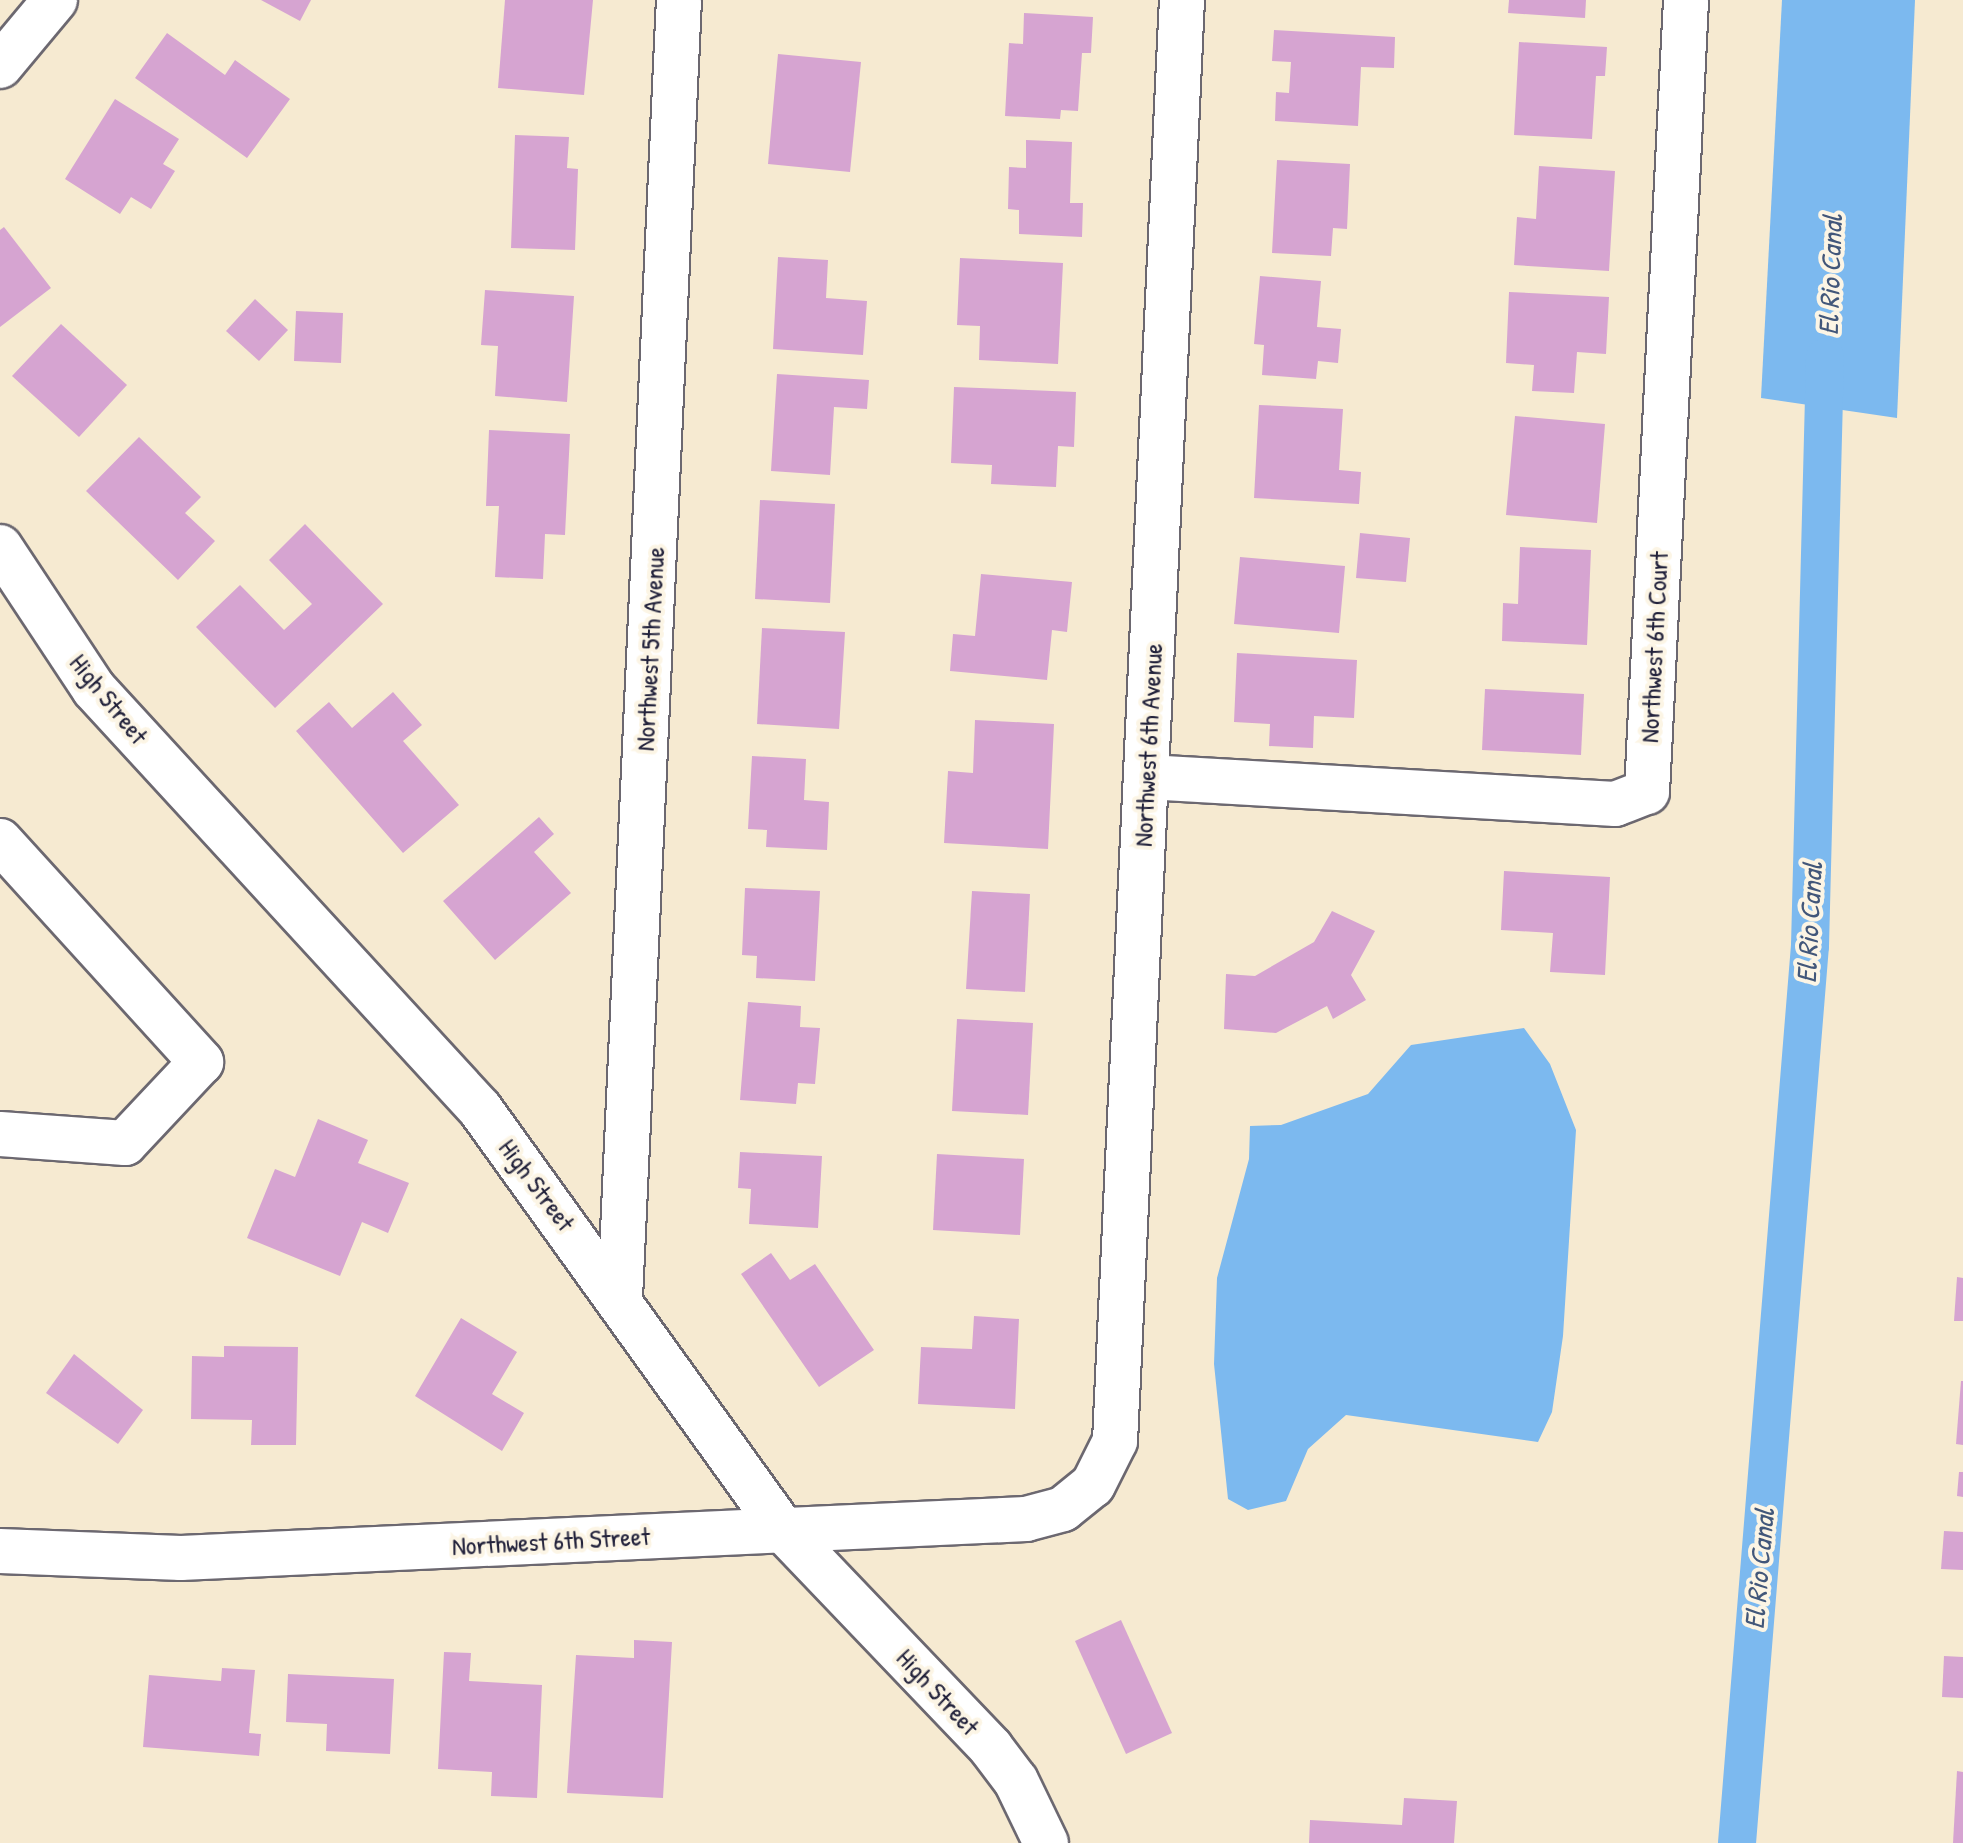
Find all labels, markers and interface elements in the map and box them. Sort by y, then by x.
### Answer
water label: El Rio Canal [1811,214,1849,336]
street label: Northwest 5th Avenue [629,546,671,752]
street label: Northwest 6th Court [1633,550,1675,744]
street label: Northwest 6th Avenue [1127,642,1169,848]
street label: High Street [63,648,155,750]
water label: El Rio Canal [1789,862,1829,984]
street label: High Street [492,1133,582,1237]
water label: El Rio Canal [1737,1508,1781,1630]
street label: Northwest 6th Street [451,1520,651,1562]
street label: High Street [890,1642,986,1742]

